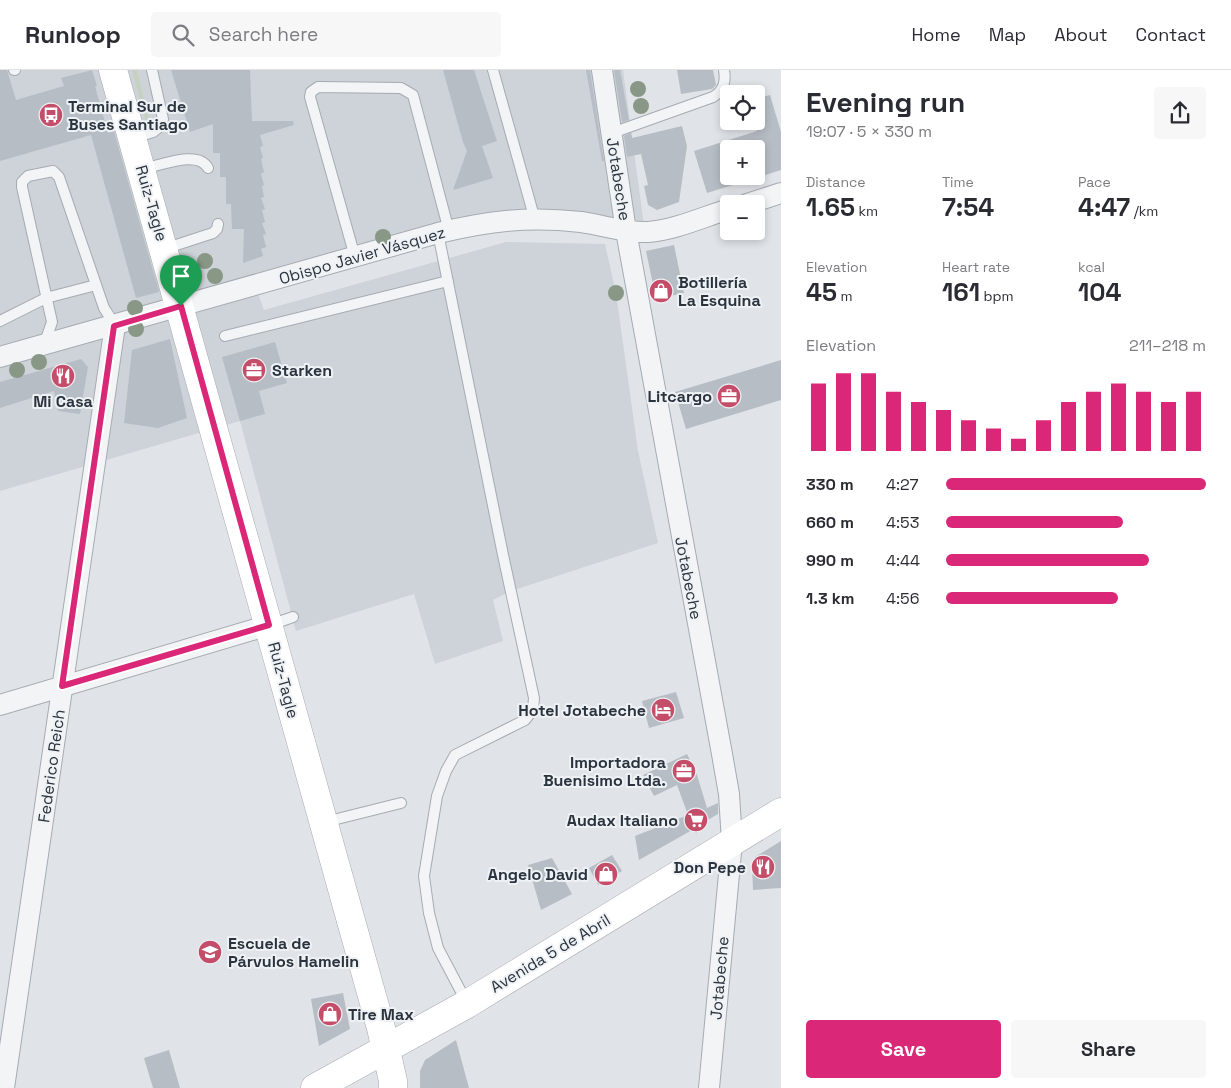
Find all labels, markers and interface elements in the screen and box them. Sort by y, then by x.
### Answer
search box [151,12,501,57]
text: Runloop [25,19,121,50]
icon: search [169,21,197,49]
text: Search here [209,22,318,47]
text: Home [912,23,961,46]
text: Map [989,23,1026,46]
text: About [1054,23,1108,46]
text: Contact [1136,23,1206,46]
text: Evening run [806,84,965,120]
map controls [720,85,765,240]
button: locate [720,85,765,130]
button: share [1154,87,1206,139]
place label: Terminal Sur de Buses Santiago [68,96,188,135]
bus stop icon: Terminal Sur de Buses Santiago [38,102,64,128]
text: 19:07 · 5 × 330 m [806,121,932,142]
street label: Jotabeche [602,136,635,222]
button: + [720,140,765,185]
street label: Ruiz-Tagle [131,163,172,244]
text: Distance [806,173,866,191]
text: Time [942,173,974,191]
text: Pace [1078,173,1111,191]
text: 1.65 [806,191,855,223]
text: 7:54 [942,191,994,223]
text: 4:47 [1078,191,1130,223]
button: − [720,195,765,240]
text: km [855,202,878,220]
text: /km [1130,202,1158,220]
street label: Obispo Javier Vásquez [277,222,448,289]
pin [160,255,202,306]
text: Elevation [806,258,867,276]
text: Heart rate [942,258,1010,276]
text: kcal [1078,258,1105,276]
icon: arrive [167,262,195,290]
place label: Botillería La Esquina [678,272,761,311]
text: 45 [806,276,837,308]
text: 161 [942,276,980,308]
text: 104 [1078,276,1121,308]
shop icon: Botillería La Esquina [648,278,674,304]
text: m [837,287,853,305]
text: bpm [980,287,1014,305]
text: Elevation [806,335,876,356]
text: 211–218 m [1129,335,1206,356]
office icon: Starken [241,357,267,383]
place label: Starken [272,360,332,381]
restaurant icon: Mi Casa [50,363,76,389]
office icon: Litcargo [716,383,742,409]
place label: Litcargo [647,386,712,407]
place label: Mi Casa [33,391,93,412]
text: 330 m [806,474,854,495]
text: 4:27 [886,474,919,495]
text: 660 m [806,512,854,533]
text: 4:53 [886,512,919,533]
street label: Jotabeche [670,535,707,621]
text: 990 m [806,550,854,571]
text: 4:44 [886,550,920,571]
text: 1.3 km [806,588,854,609]
text: 4:56 [886,588,919,609]
street label: Ruiz-Tagle [263,640,304,721]
hotel icon: Hotel Jotabeche [650,697,676,723]
place label: Hotel Jotabeche [518,700,646,721]
street label: Federico Reich [33,708,70,824]
place label: Importadora Buenisimo Ltda. [543,752,666,791]
office icon: Importadora Buenisimo Ltda. [671,758,697,784]
supermarket icon: Audax Italiano [683,807,709,833]
place label: Audax Italiano [567,810,678,831]
restaurant icon: Don Pepe [750,854,776,880]
place label: Don Pepe [673,857,746,878]
shop icon: Angelo David [593,861,619,887]
place label: Angelo David [488,864,588,885]
street label: Avenida 5 de Abril [486,909,614,998]
place label: Escuela de Párvulos Hamelin [228,933,359,972]
street label: Jotabeche [705,935,734,1021]
school or university icon: Escuela de Párvulos Hamelin [197,939,223,965]
shop icon: Tire Max [317,1001,343,1027]
place label: Tire Max [348,1004,414,1025]
button: Save [806,1020,1001,1078]
button: Share [1011,1020,1206,1078]

